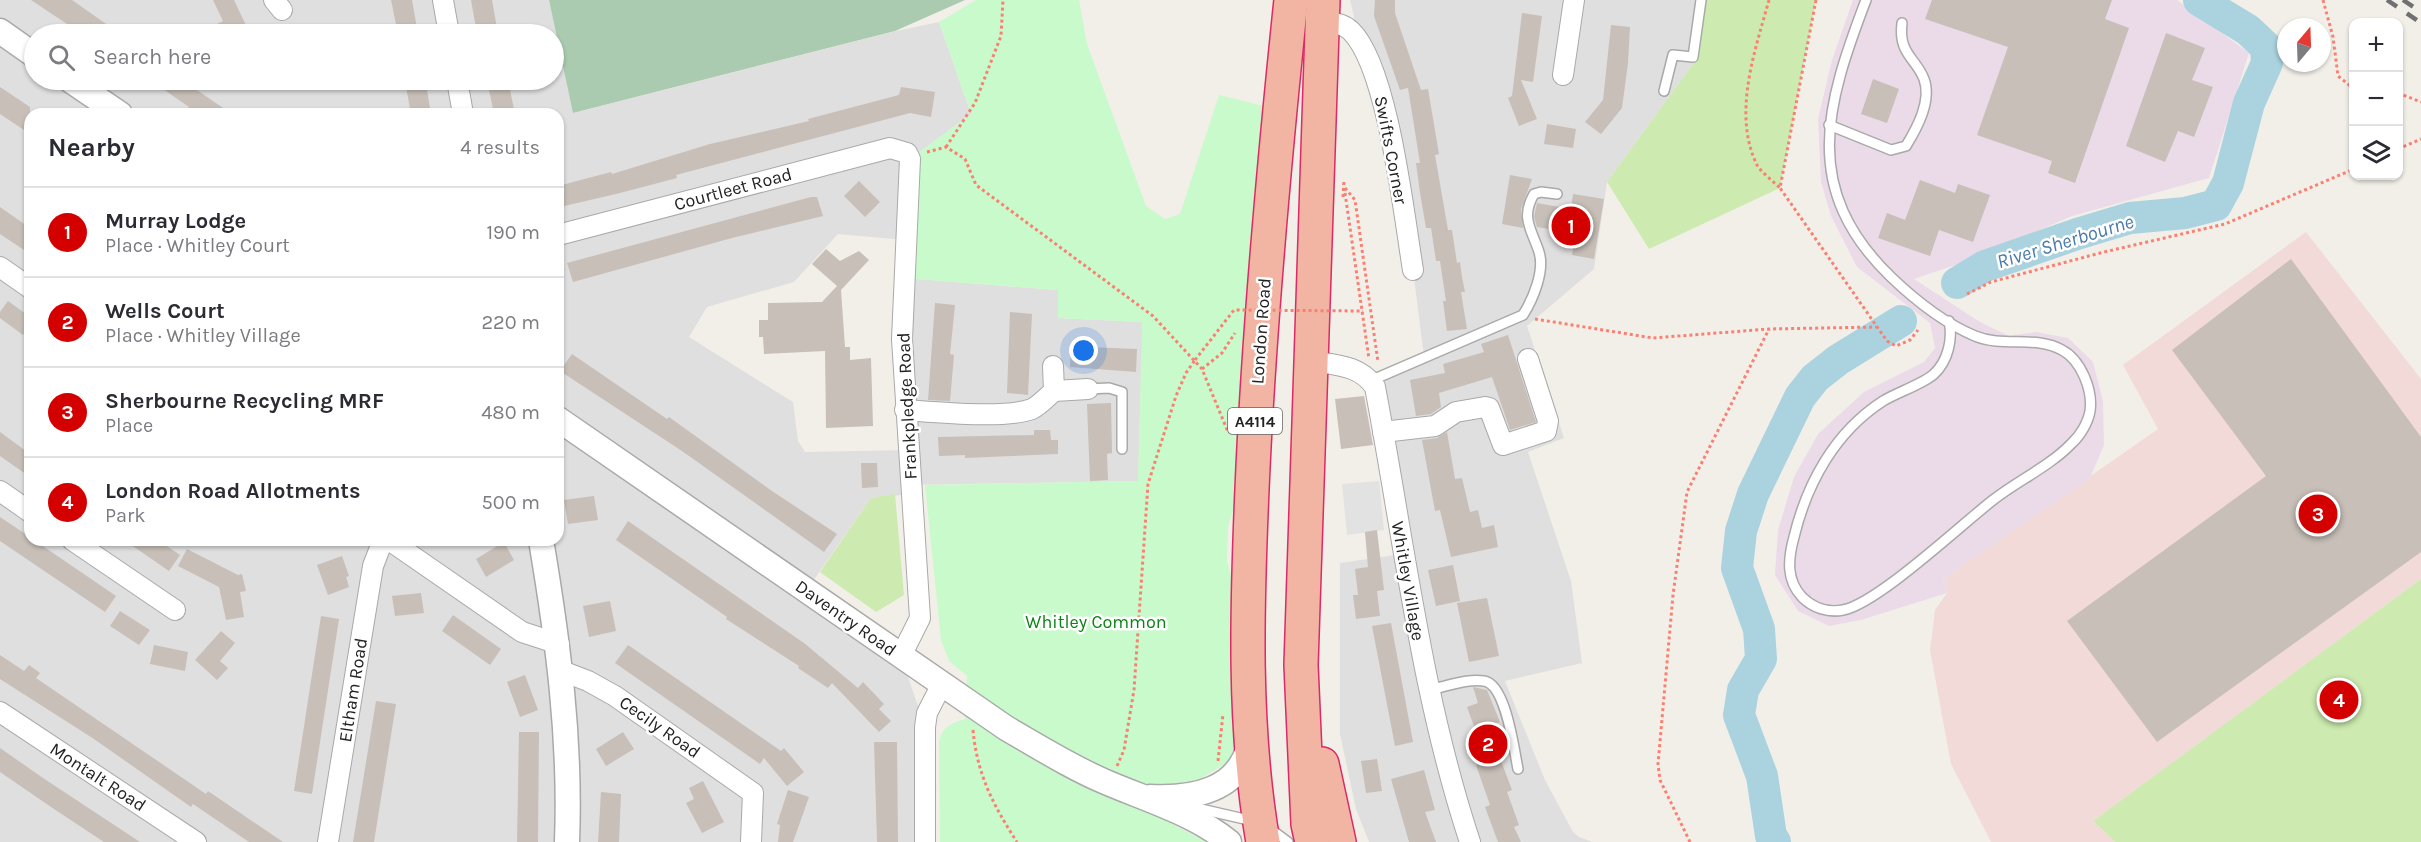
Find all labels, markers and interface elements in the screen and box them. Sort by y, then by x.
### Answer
north arrow [2277,18,2331,72]
map controls [2349,18,2403,180]
button: + [2349,18,2403,72]
search box [24,24,564,90]
icon: search [45,41,78,74]
text: Search here [93,44,211,70]
button: − [2349,72,2403,126]
street label: Swifts Corner [1370,94,1412,207]
button: layers [2349,126,2403,180]
text: Nearby [48,132,135,163]
text: 4 results [460,136,540,159]
street label: Courtleet Road [672,163,794,215]
pin: 1 [1552,204,1590,248]
text: Murray Lodge [105,208,246,234]
water label: River Sherbourne [1994,210,2136,273]
text: 1 [64,221,71,244]
text: 190 m [486,221,540,244]
text: Place · Whitley Court [105,234,290,257]
street label: London Road [1246,277,1276,385]
text: Wells Court [105,298,225,324]
text: 2 [61,311,74,334]
text: 220 m [481,311,540,334]
text: Place · Whitley Village [105,324,301,347]
street label: Frankpledge Road [892,332,922,480]
your location [1069,336,1098,365]
text: Sherbourne Recycling MRF [105,388,384,414]
text: 3 [61,401,74,424]
text: 480 m [481,401,540,424]
road number: A4114 [1228,408,1282,434]
text: Place [105,414,153,437]
text: London Road Allotments [105,478,361,504]
text: 4 [62,491,73,514]
text: 500 m [482,491,540,514]
pin: 3 [2298,492,2338,536]
text: Park [105,504,146,527]
street label: Whitley Village [1387,520,1429,642]
street label: Daventry Road [791,575,901,661]
park label: Whitley Common [1025,611,1167,633]
street label: Eltham Road [334,636,372,744]
pin: 4 [2320,678,2358,722]
street label: Cecily Road [615,691,705,763]
pin: 2 [1468,722,1508,766]
street label: Montalt Road [46,738,150,816]

